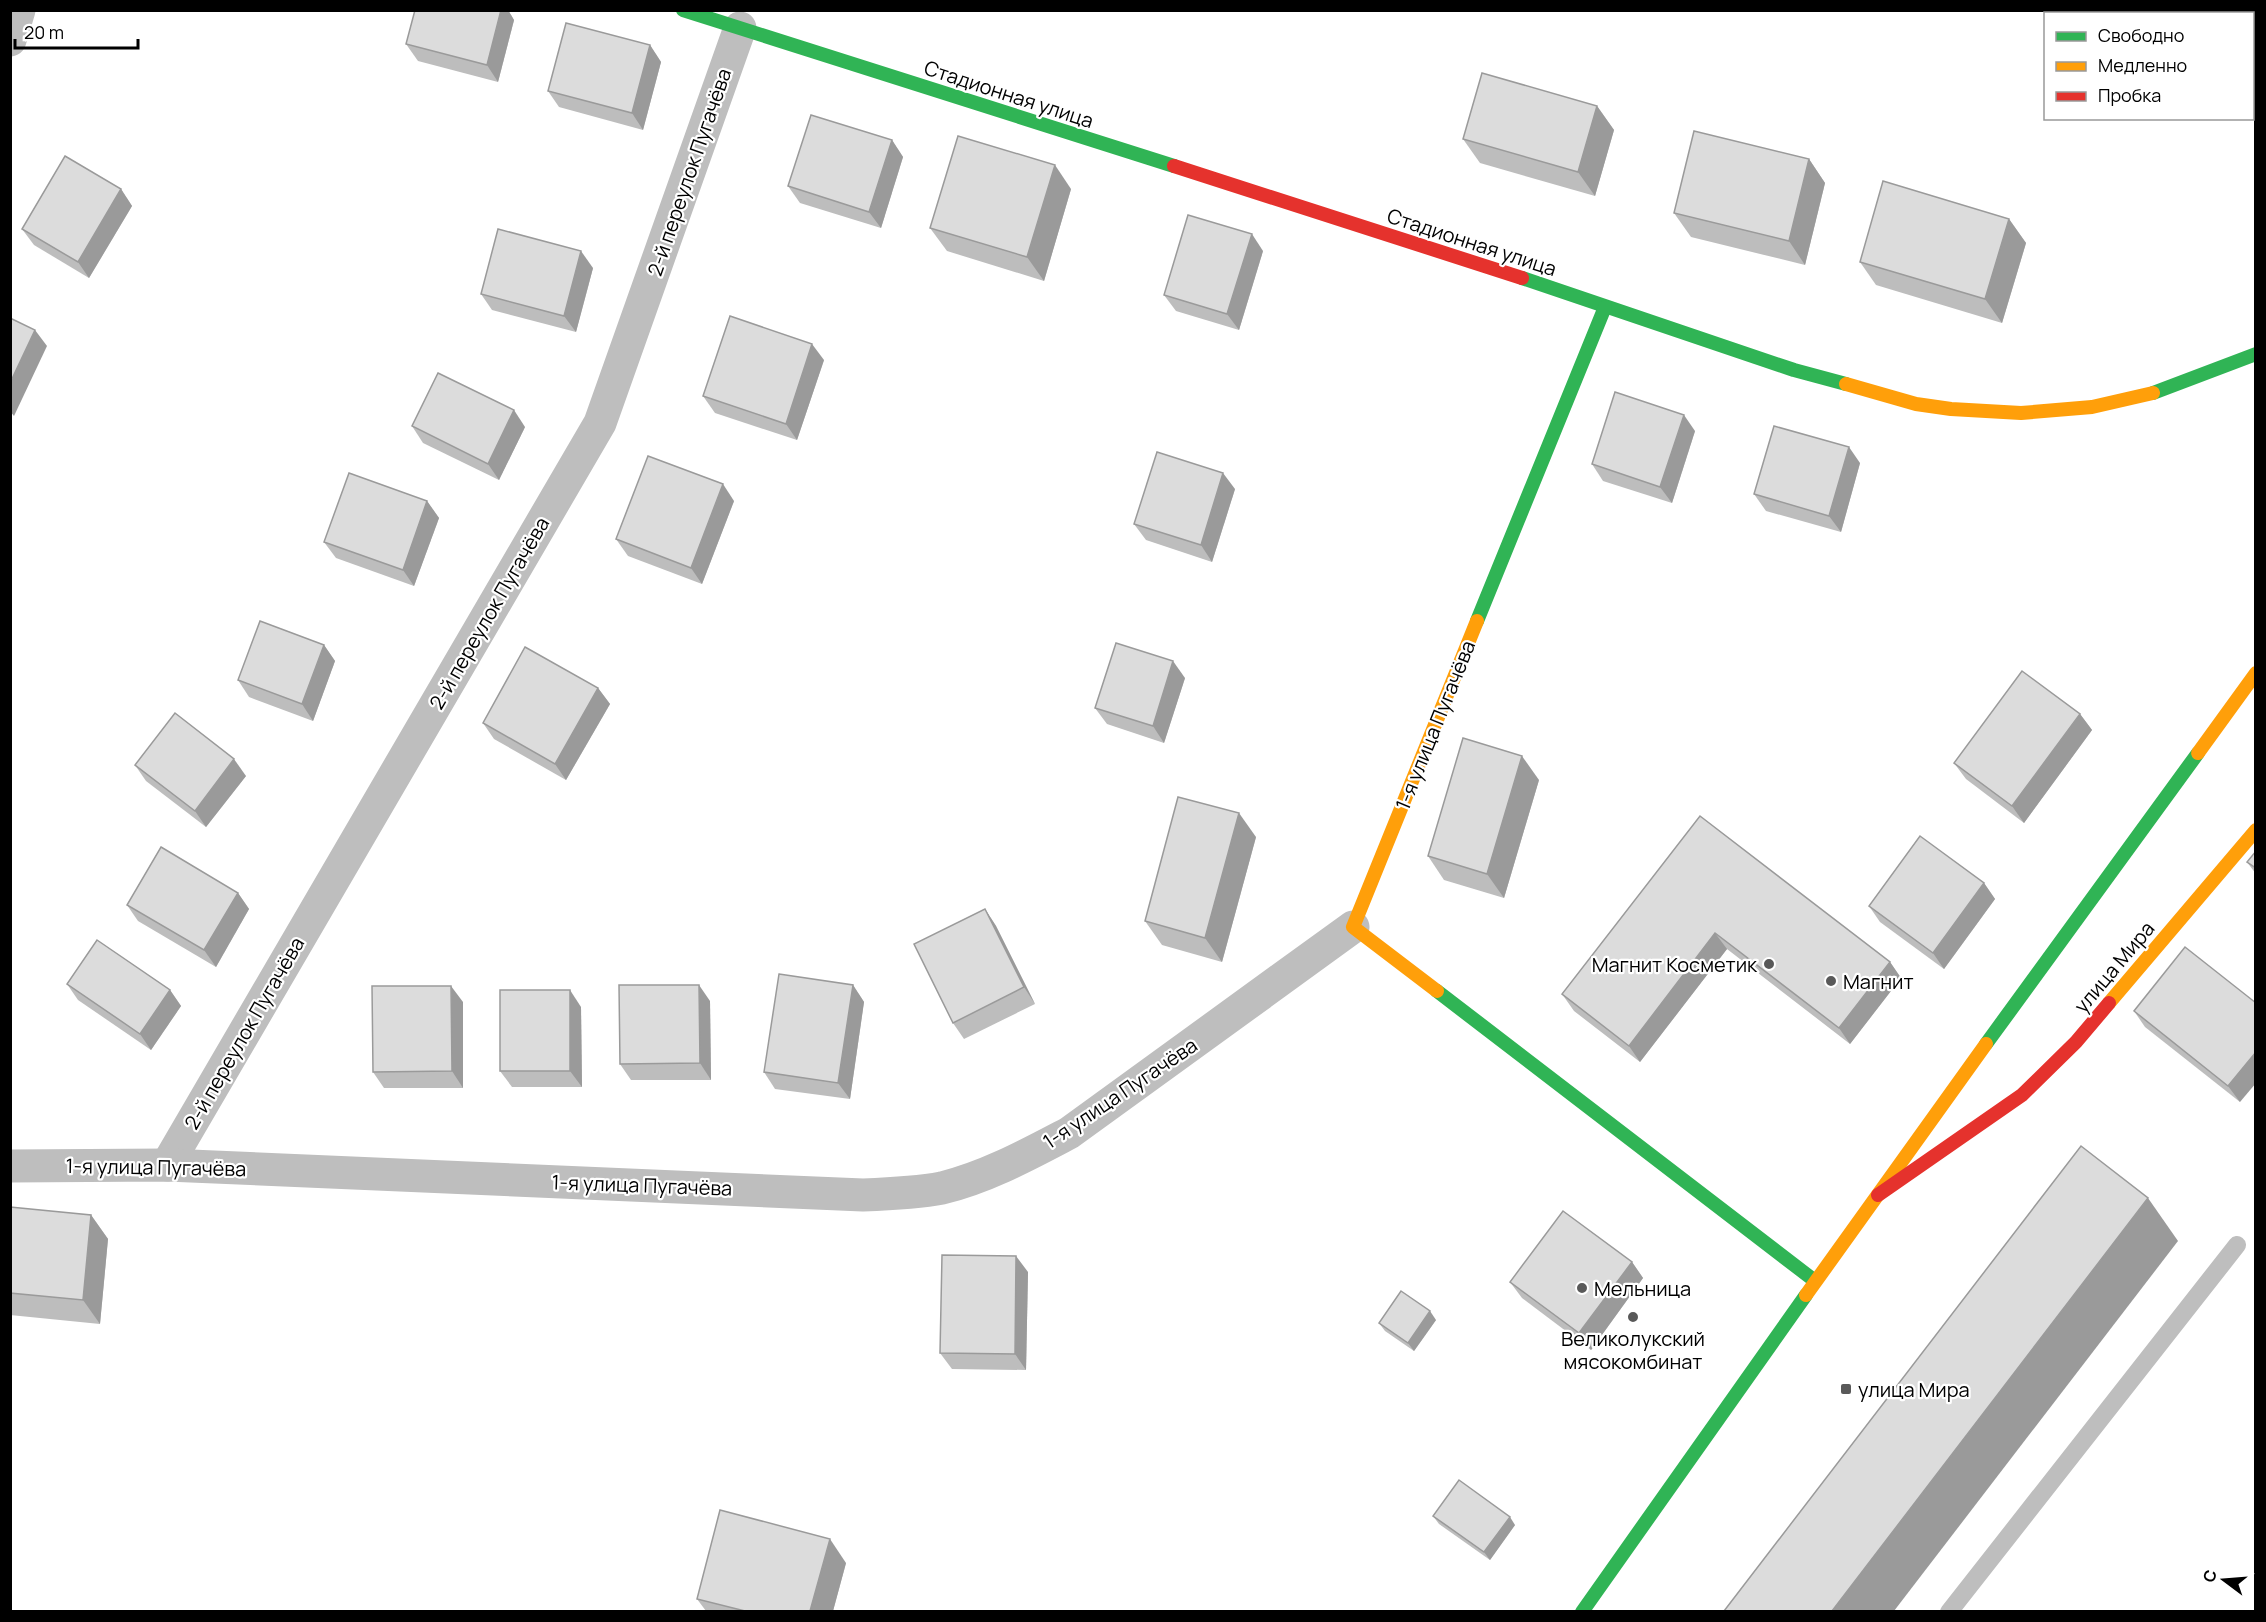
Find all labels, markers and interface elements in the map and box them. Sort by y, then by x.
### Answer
scale bar [15,12,138,50]
legend [2044,12,2254,120]
text: 20 m [24,20,64,44]
text: Свободно [2098,23,2184,47]
text: Медленно [2098,53,2187,77]
street label: Стадионная улица [921,54,1097,134]
street label: 2-й переулок Пугачёва [641,65,737,279]
text: Пробка [2098,83,2161,107]
street label: Стадионная улица [1384,202,1560,282]
street label: 2-й переулок Пугачёва [423,512,555,714]
street label: 1-я улица Пугачёва [1389,636,1481,814]
street label: улица Мира [2068,916,2160,1018]
street label: 2-й переулок Пугачёва [178,932,310,1134]
place label: Магнит Косметик [1592,951,1758,978]
marker: Магнит Косметик [1762,957,1776,971]
place label: Магнит [1843,968,1914,995]
marker: Магнит [1824,974,1838,988]
street label: 1-я улица Пугачёва [1038,1031,1202,1155]
street label: 1-я улица Пугачёва [66,1152,246,1182]
street label: 1-я улица Пугачёва [551,1168,733,1202]
place label: Мельница [1594,1275,1691,1302]
marker: Мельница [1575,1281,1589,1295]
marker: Великолукский мясокомбинат [1626,1310,1640,1324]
place label: Великолукский мясокомбинат [1561,1325,1705,1375]
place label: улица Мира [1858,1376,1970,1403]
marker: улица Мира [1839,1382,1853,1396]
north arrow [2194,1550,2254,1610]
text: С [2197,1567,2222,1585]

